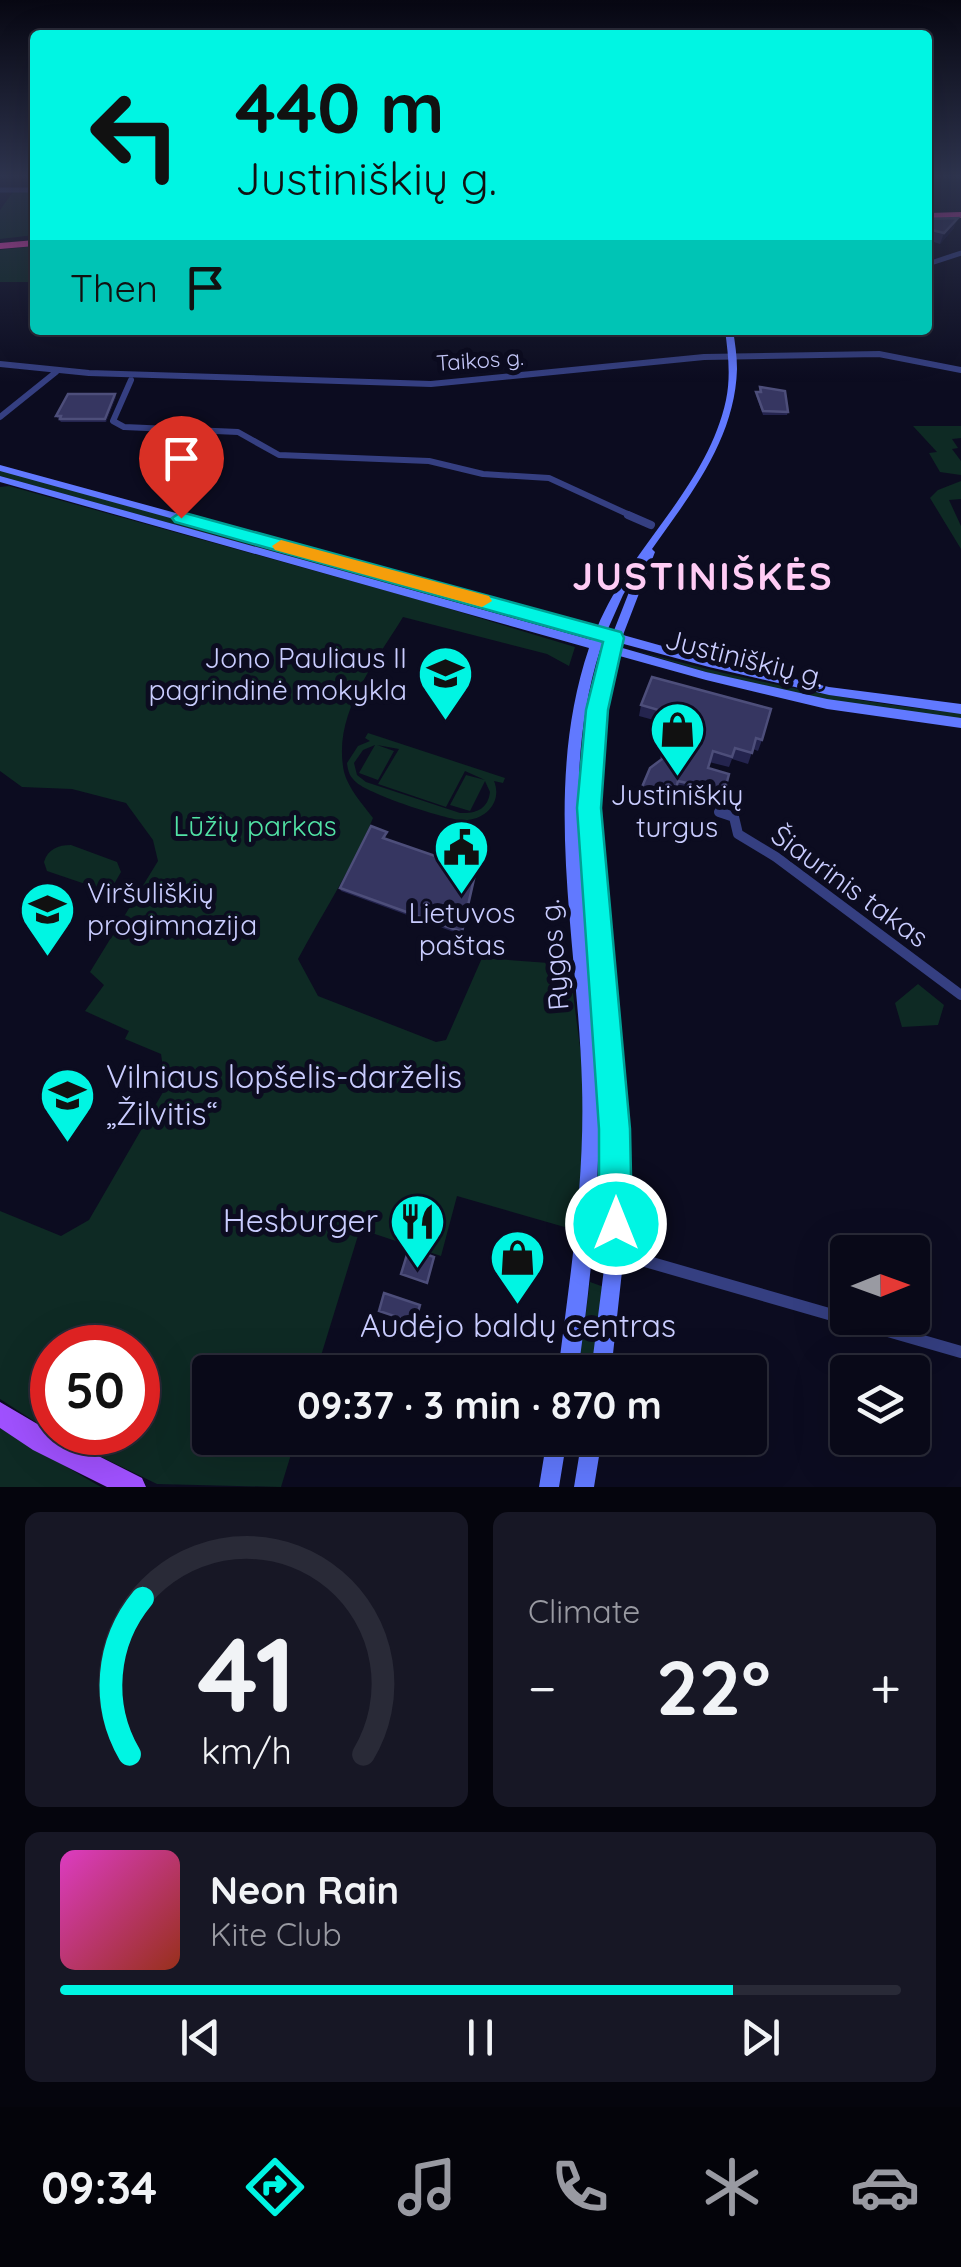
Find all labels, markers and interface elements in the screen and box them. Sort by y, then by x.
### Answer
text: 440 m [235,63,444,151]
icon: left [70,70,200,200]
text: Justiniškių g. [235,150,497,206]
icon: arrive [178,260,233,315]
text: Then [70,264,158,312]
street label: Taikos g. [435,343,525,377]
pin [139,416,224,519]
icon: arrive [154,431,209,486]
district label: JUSTINIŠKĖS [572,552,834,600]
street label: Justiniškių g. [662,621,828,694]
place label: Jono Pauliaus II pagrindinė mokykla [148,640,407,707]
school or university icon: Jono Pauliaus II pagrindinė mokykla [416,644,476,723]
shop icon: Justiniškių turgus [647,699,707,778]
place label: Justiniškių turgus [611,777,743,844]
park label: Lūžių parkas [173,808,337,843]
public building icon: Lietuvos paštas [432,817,492,896]
street label: Šiaurinis takas [765,817,936,954]
place label: Viršuliškių progimnazija [87,875,257,942]
school or university icon: Viršuliškių progimnazija [18,879,78,958]
place label: Lietuvos paštas [409,895,515,962]
street label: Rygos g. [531,898,576,1012]
place label: Vilniaus lopšelis-darželis „Žilvitis“ [106,1056,462,1133]
school or university icon: Vilniaus lopšelis-darželis „Žilvitis“ [37,1065,97,1144]
position arrow [564,1172,668,1276]
restaurant icon: Hesburger [387,1191,447,1270]
place label: Hesburger [223,1200,378,1240]
shop icon: Audėjo baldų centras [488,1227,548,1306]
north arrow [830,1235,930,1335]
map controls [830,1235,930,1455]
place label: Audėjo baldų centras [360,1305,676,1345]
speed limit sign: 50 [30,1325,160,1455]
button: layers [830,1355,930,1455]
text: 09:37 · 3 min · 870 m [297,1381,662,1429]
text: Climate [528,1591,640,1631]
text: 41 [197,1608,296,1738]
text: 22° [656,1640,771,1734]
text: − [528,1653,557,1722]
text: + [870,1653,901,1722]
text: km/h [201,1728,292,1773]
text: Neon Rain [210,1866,399,1914]
text: Kite Club [210,1914,342,1954]
icon: previous [173,2010,228,2065]
icon: pause [453,2010,508,2065]
icon: next [733,2010,788,2065]
icon: directions [240,2152,310,2222]
icon: music [392,2152,462,2222]
icon: phone [545,2152,615,2222]
icon: climate [697,2152,767,2222]
icon: car [850,2152,920,2222]
text: 09:34 [41,2159,157,2215]

